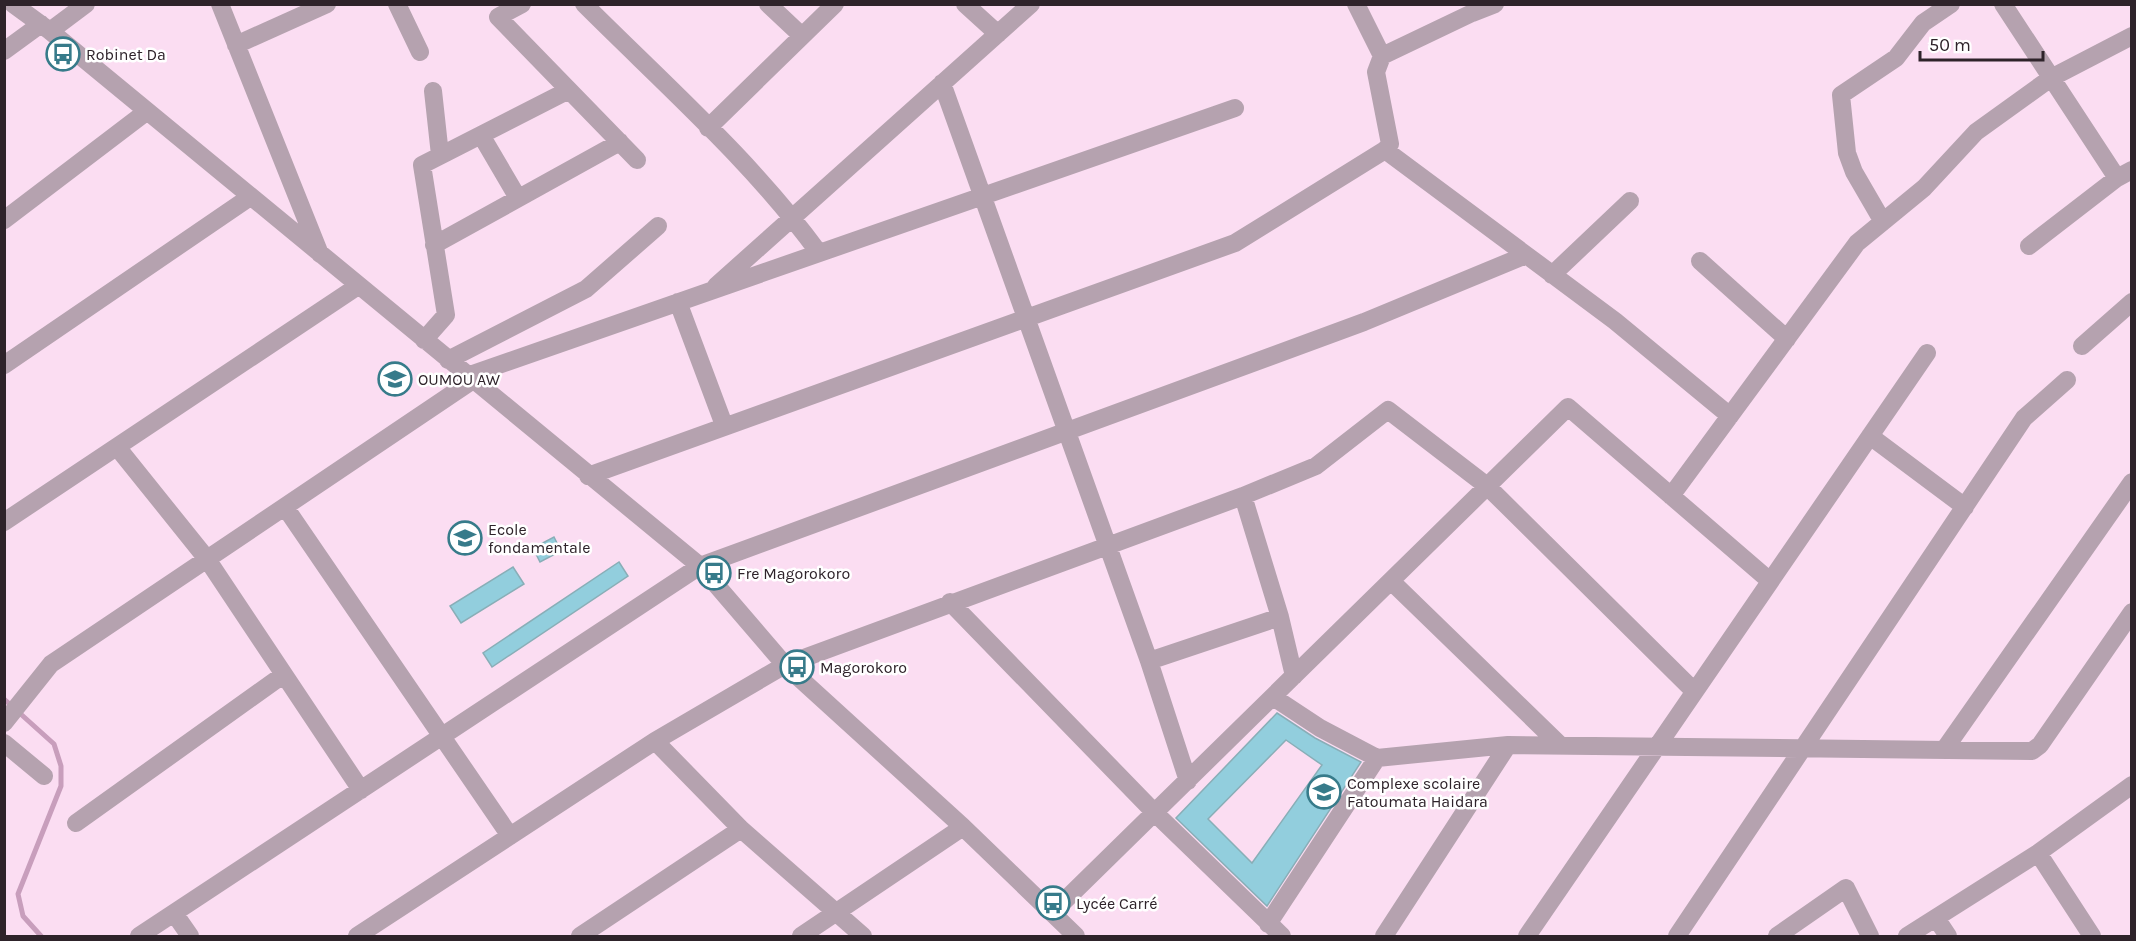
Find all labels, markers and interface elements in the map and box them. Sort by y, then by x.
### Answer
scale bar [1920,24,2043,62]
text: 50 m [1929,34,1971,56]
bus stop icon: Robinet Da [45,36,81,72]
place label: Robinet Da [86,45,166,64]
school or university icon: OUMOU AW [377,361,413,397]
place label: OUMOU AW [418,370,501,389]
school or university icon: Ecole fondamentale [447,520,483,556]
place label: Ecole fondamentale [488,520,591,557]
bus stop icon: Fre Magorokoro [696,555,732,591]
place label: Fre Magorokoro [737,564,850,583]
bus stop icon: Magorokoro [779,649,815,685]
place label: Magorokoro [820,658,907,677]
school or university icon: Complexe scolaire Fatoumata Haidara [1306,774,1342,810]
place label: Complexe scolaire Fatoumata Haidara [1347,774,1488,811]
bus stop icon: Lycée Carré [1035,885,1071,921]
place label: Lycée Carré [1076,894,1157,913]

